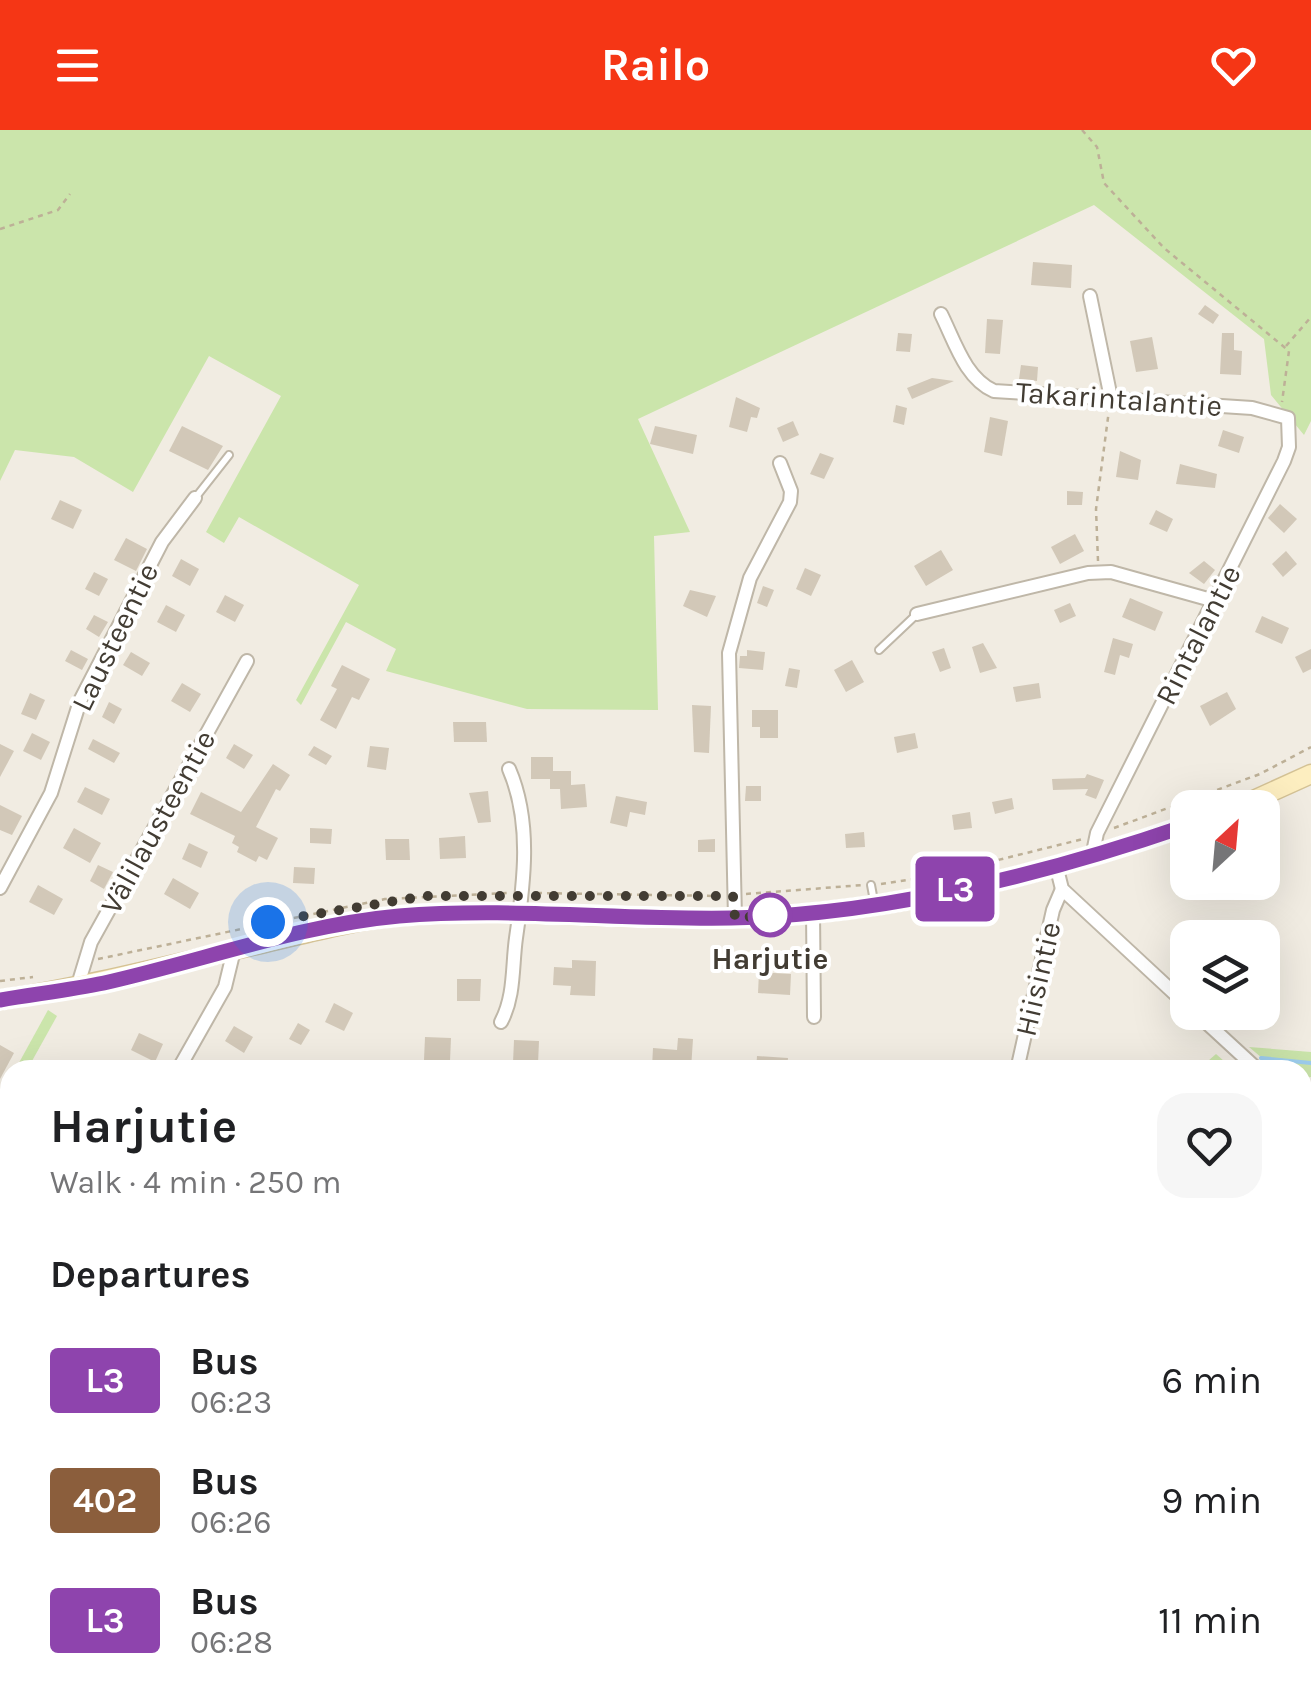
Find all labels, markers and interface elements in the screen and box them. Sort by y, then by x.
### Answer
icon: menu [50,38,105,93]
icon: heart [1206,38,1261,93]
text: Railo [601,39,710,91]
street label: Takarintalantie [1015,374,1223,424]
street label: Lausteentie [64,557,166,717]
street label: Rintalantie [1147,559,1249,711]
street label: Välilausteentie [93,724,223,920]
north arrow [1170,790,1280,900]
map controls [1170,790,1280,1030]
line badge: L3 [910,856,1000,922]
text: L3 [935,869,975,910]
marker: Harjutie [749,894,791,936]
your location [243,897,293,947]
street label: Hiisintie [1007,918,1069,1040]
button: layers [1170,920,1280,1030]
place label: Harjutie [712,941,828,977]
button: heart [1157,1093,1262,1198]
text: Harjutie [50,1098,237,1154]
text: Walk · 4 min · 250 m [50,1164,341,1201]
text: Departures [50,1252,250,1297]
text: Bus [190,1339,259,1384]
text: 6 min [1161,1358,1262,1403]
text: L3 [85,1360,125,1401]
text: 06:23 [190,1384,272,1421]
text: Bus [190,1459,259,1504]
text: 9 min [1161,1478,1262,1523]
text: 402 [73,1480,137,1521]
text: 06:26 [190,1504,272,1541]
text: Bus [190,1579,259,1624]
text: 11 min [1158,1598,1262,1643]
text: L3 [85,1600,125,1641]
text: 06:28 [190,1624,273,1661]

